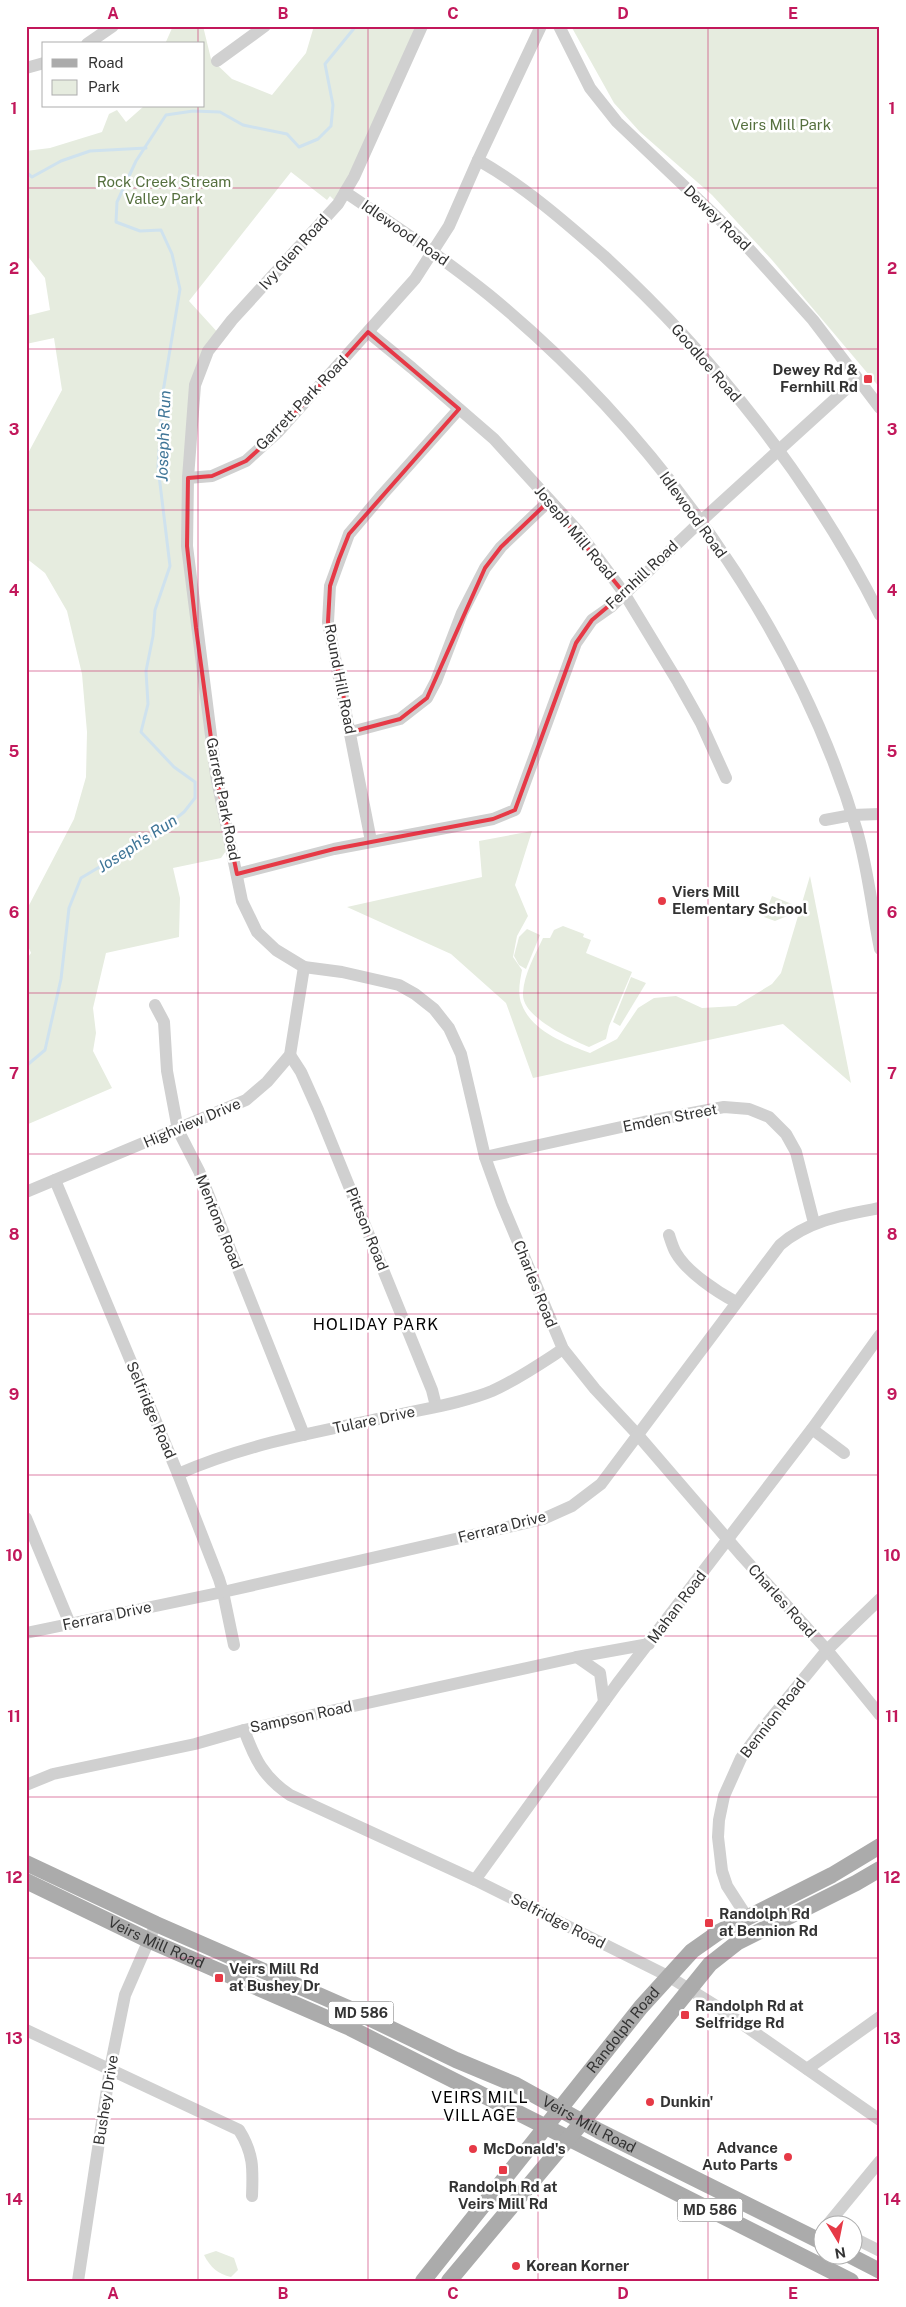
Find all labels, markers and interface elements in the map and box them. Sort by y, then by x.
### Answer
text: A [107,4,119,23]
text: B [278,4,289,23]
text: C [447,4,459,23]
text: D [617,4,629,23]
text: E [788,4,798,23]
legend [42,42,205,108]
text: Road [88,54,124,71]
text: Park [88,78,120,95]
text: 1 [11,99,17,118]
text: 1 [889,99,895,118]
park label: Veirs Mill Park [731,116,831,133]
park label: Rock Creek Stream Valley Park [97,173,231,207]
street label: Dewey Road [681,182,754,254]
street label: Idlewood Road [358,196,452,269]
street label: Ivy Glen Road [256,211,332,293]
text: 2 [9,259,19,278]
text: 2 [887,259,897,278]
street label: Goodloe Road [668,320,745,405]
street label: Garrett Park Road [252,352,351,453]
place label: Dewey Rd & Fernhill Rd [773,361,858,395]
marker: Dewey Rd & Fernhill Rd [862,373,874,385]
water label: Joseph's Run [152,390,175,482]
text: 3 [9,420,19,439]
text: 3 [887,420,897,439]
street label: Idlewood Road [656,468,730,561]
street label: Joseph Mill Road [531,483,619,583]
street label: Fernhill Road [602,537,681,612]
text: 4 [9,581,20,600]
text: 4 [887,581,898,600]
street label: Round Hill Road [321,622,359,735]
street label: Garrett Park Road [203,736,244,862]
text: 5 [9,742,20,761]
text: 5 [887,742,898,761]
water label: Joseph's Run [94,811,181,876]
place label: Viers Mill Elementary School [672,883,808,917]
marker: Viers Mill Elementary School [656,895,668,907]
text: 6 [9,903,19,922]
text: 6 [887,903,897,922]
text: 7 [9,1064,19,1083]
text: 7 [887,1064,897,1083]
street label: Highview Drive [141,1094,243,1151]
street label: Emden Street [621,1100,719,1135]
street label: Mentone Road [193,1172,246,1272]
street label: Pittson Road [343,1185,392,1273]
text: 8 [9,1225,20,1244]
text: 8 [887,1225,898,1244]
street label: Charles Road [510,1238,561,1330]
district label: HOLIDAY PARK [313,1315,439,1334]
street label: Selfridge Road [123,1359,180,1461]
text: 9 [9,1385,19,1404]
text: 9 [887,1385,897,1404]
street label: Tulare Drive [331,1403,416,1436]
street label: Ferrara Drive [456,1507,548,1546]
text: 10 [5,1546,23,1565]
text: 10 [883,1546,901,1565]
street label: Charles Road [745,1561,820,1641]
street label: Mahan Road [644,1567,709,1646]
street label: Ferrara Drive [61,1598,153,1633]
street label: Bennion Road [736,1675,809,1761]
street label: Sampson Road [248,1697,354,1736]
text: 11 [7,1707,21,1726]
text: 11 [885,1707,899,1726]
text: 12 [5,1868,23,1887]
text: 12 [883,1868,901,1887]
street label: Selfridge Road [508,1889,608,1952]
place label: Randolph Rd at Bennion Rd [719,1905,818,1939]
street label: Veirs Mill Road [105,1913,207,1971]
marker: Randolph Rd at Bennion Rd [703,1917,715,1929]
place label: Veirs Mill Rd at Bushey Dr [229,1960,320,1994]
marker: Veirs Mill Rd at Bushey Dr [213,1972,225,1984]
street label: Randolph Road [583,1983,663,2076]
place label: Randolph Rd at Selfridge Rd [695,1997,804,2031]
road number: MD 586 [328,2002,394,2025]
marker: Randolph Rd at Selfridge Rd [679,2009,691,2021]
text: 13 [5,2029,23,2048]
text: 13 [883,2029,901,2048]
street label: Bushey Drive [90,2054,121,2146]
district label: VEIRS MILL VILLAGE [431,2088,529,2125]
street label: Veirs Mill Road [539,2092,639,2156]
place label: Dunkin' [660,2093,714,2110]
marker: Dunkin' [644,2096,656,2108]
place label: Advance Auto Parts [702,2139,778,2173]
place label: McDonald's [483,2140,566,2157]
marker: McDonald's [467,2143,479,2155]
marker: Advance Auto Parts [782,2151,794,2163]
marker: Randolph Rd at Veirs Mill Rd [497,2164,509,2176]
place label: Randolph Rd at Veirs Mill Rd [449,2178,557,2212]
text: 14 [5,2190,23,2209]
text: 14 [883,2190,901,2209]
road number: MD 586 [678,2198,742,2222]
north arrow [814,2214,864,2264]
text: N [833,2244,847,2262]
place label: Korean Korner [526,2257,629,2274]
marker: Korean Korner [510,2260,522,2272]
text: A [107,2284,119,2303]
text: B [278,2284,289,2303]
text: C [447,2284,459,2303]
text: D [617,2284,629,2303]
text: E [788,2284,798,2303]

